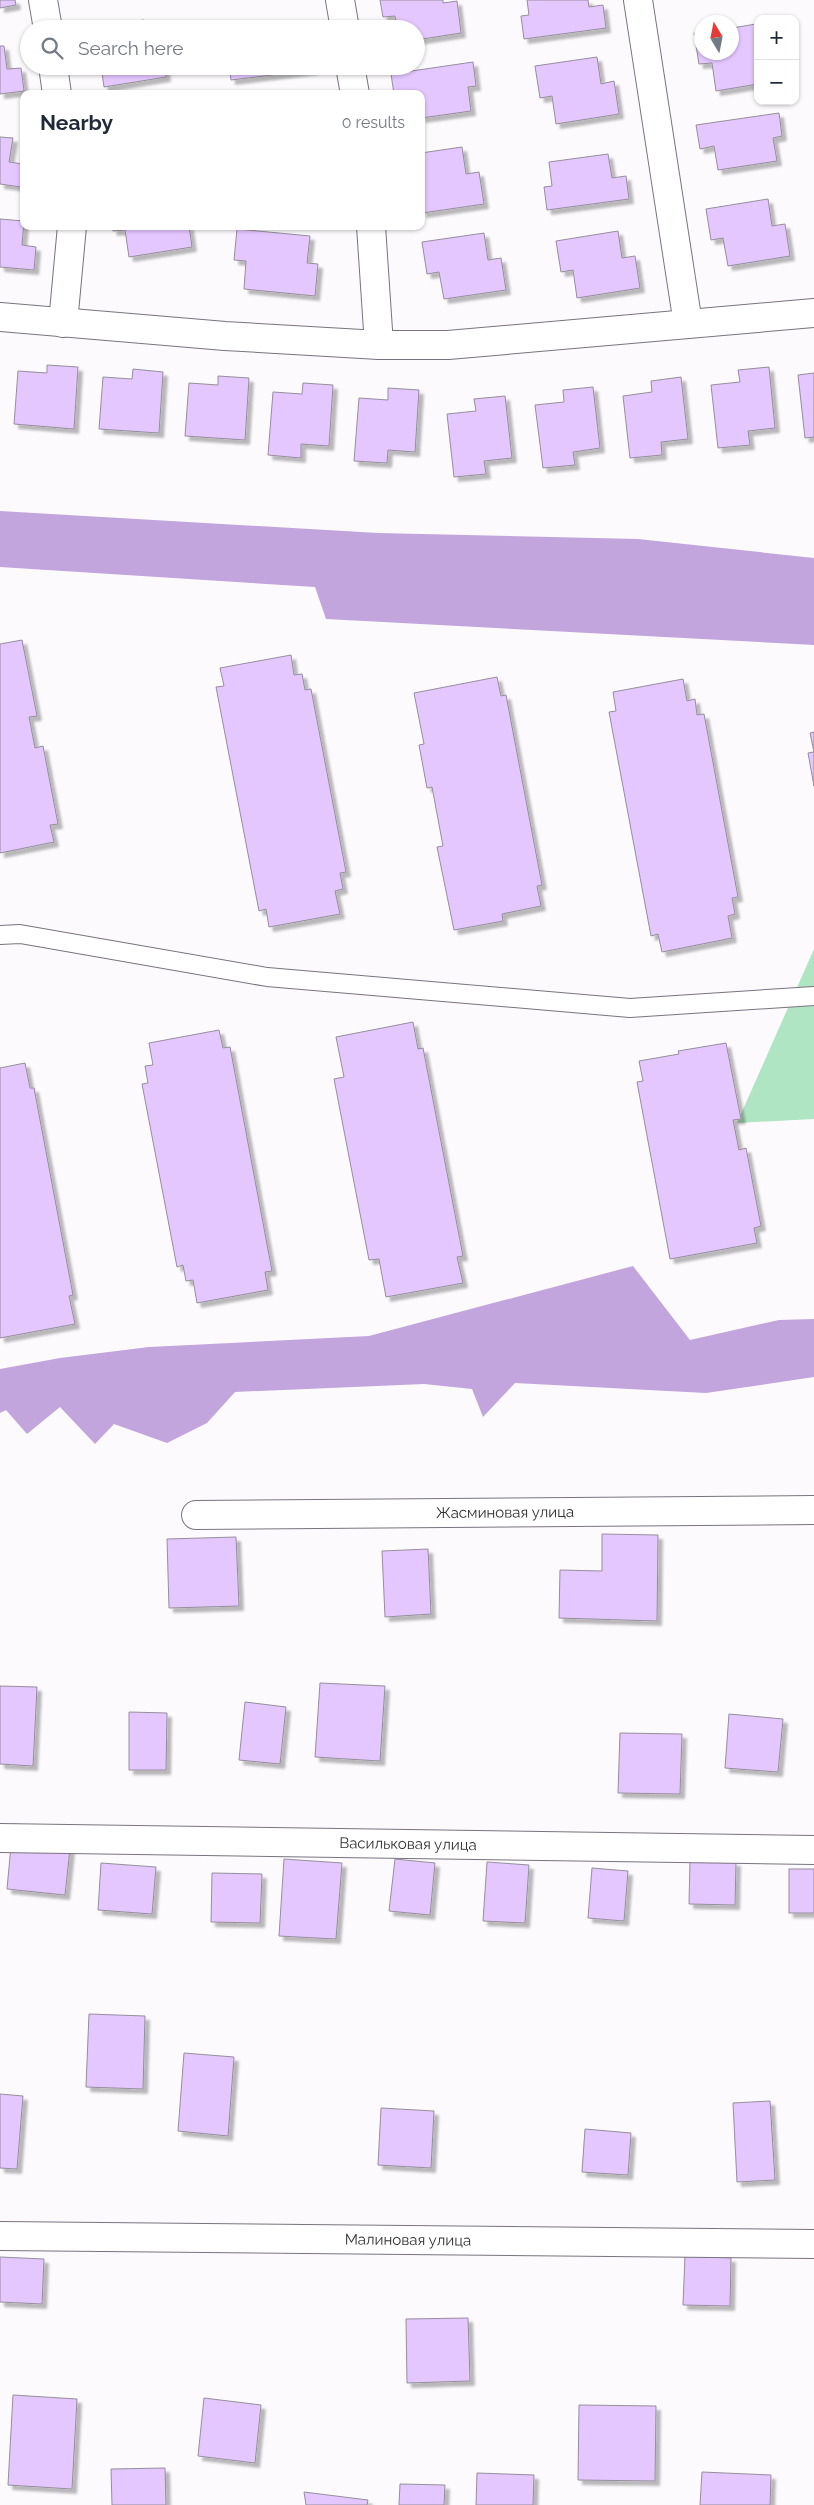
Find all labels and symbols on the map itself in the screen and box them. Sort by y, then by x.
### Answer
north arrow [694,15,739,60]
street label: Жасминовая улица [436,1503,574,1522]
street label: Васильковая улица [339,1834,477,1854]
street label: Малиновая улица [345,2230,471,2250]

